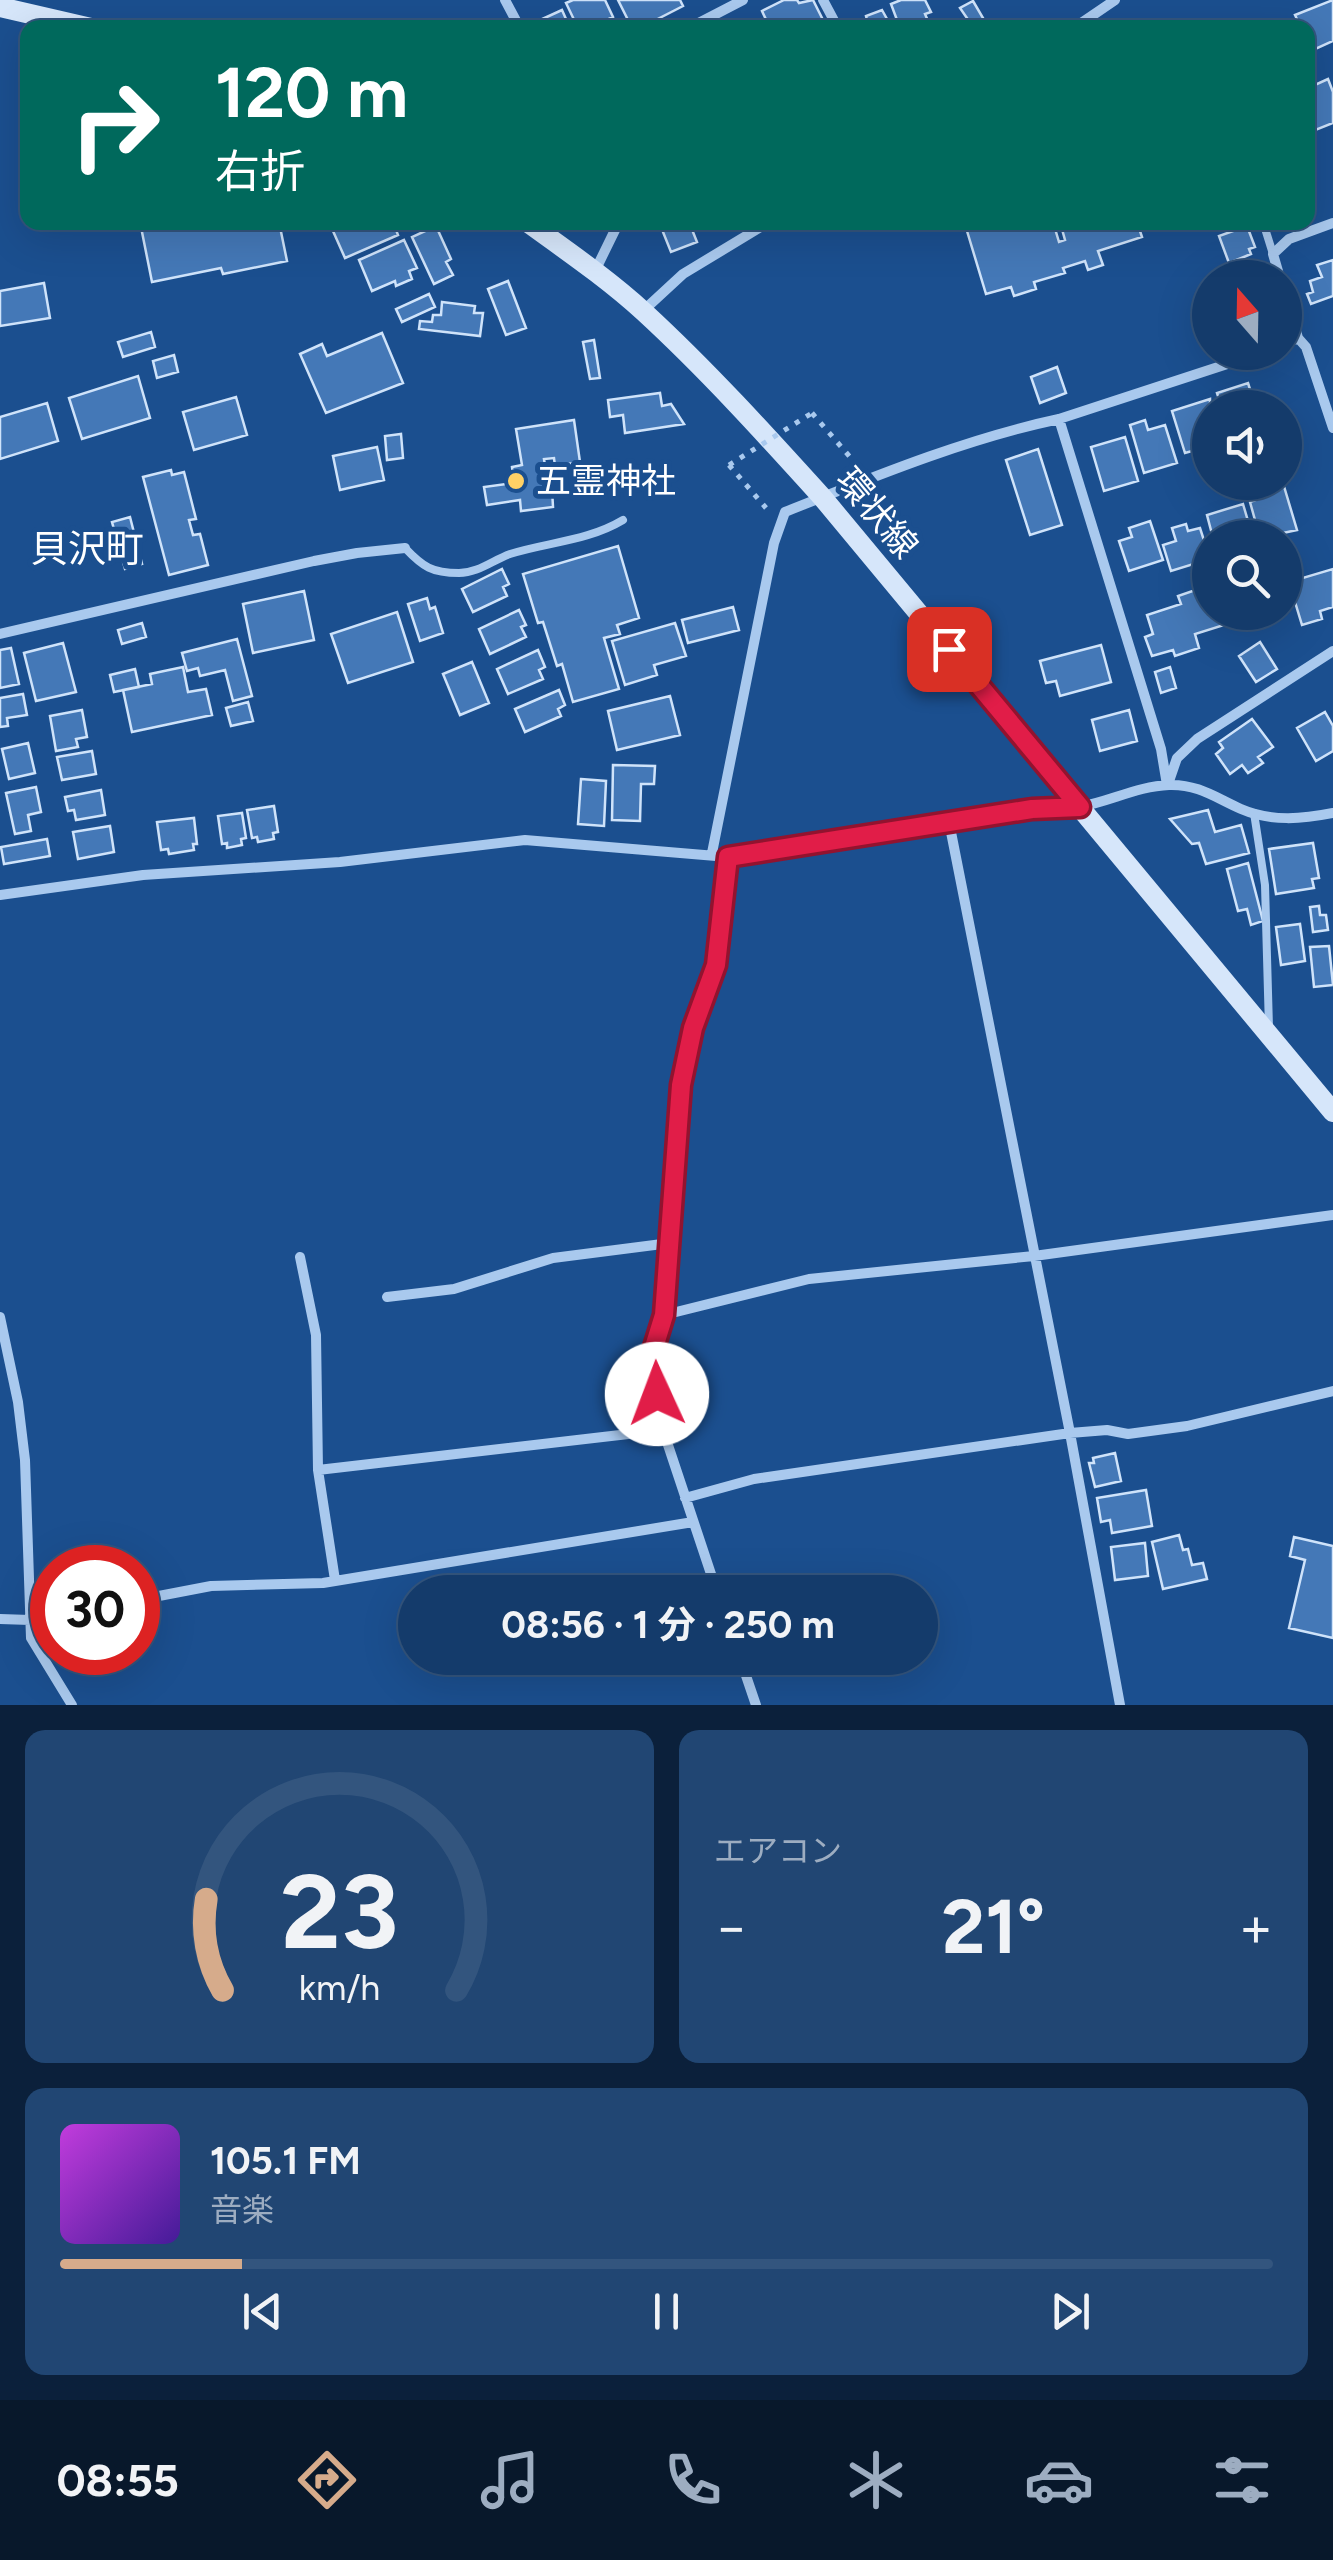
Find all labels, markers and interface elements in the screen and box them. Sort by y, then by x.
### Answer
text: 120 m [215,50,408,135]
icon: right [50,60,180,190]
text: 右折 [215,144,305,198]
north arrow [1192,260,1302,370]
map controls [1192,260,1302,630]
button: sound [1192,390,1302,500]
street label: 環状線 [827,459,927,567]
place label: 五霊神社 [536,460,676,502]
marker: 五霊神社 [505,470,527,492]
button: search [1192,520,1302,630]
district label: 貝沢町 [30,526,144,572]
pin [907,607,992,692]
icon: arrive [922,622,977,677]
position arrow [605,1342,709,1446]
speed limit sign: 30 [30,1545,160,1675]
text: 08:56 · 1 分 · 250 m [501,1602,835,1648]
text: エアコン [714,1832,842,1870]
text: 23 [280,1849,399,1974]
text: 21° [942,1882,1045,1972]
text: − [714,1894,748,1960]
text: + [1239,1894,1273,1960]
text: km/h [299,1966,380,2009]
text: 105.1 FM [210,2138,361,2184]
text: 音楽 [210,2191,274,2229]
icon: previous [235,2284,290,2339]
icon: pause [639,2284,694,2339]
icon: next [1043,2284,1098,2339]
icon: directions [292,2445,362,2515]
icon: music [475,2445,545,2515]
icon: phone [658,2445,728,2515]
icon: climate [841,2445,911,2515]
icon: car [1024,2445,1094,2515]
icon: filters [1207,2445,1277,2515]
text: 08:55 [56,2453,179,2507]

